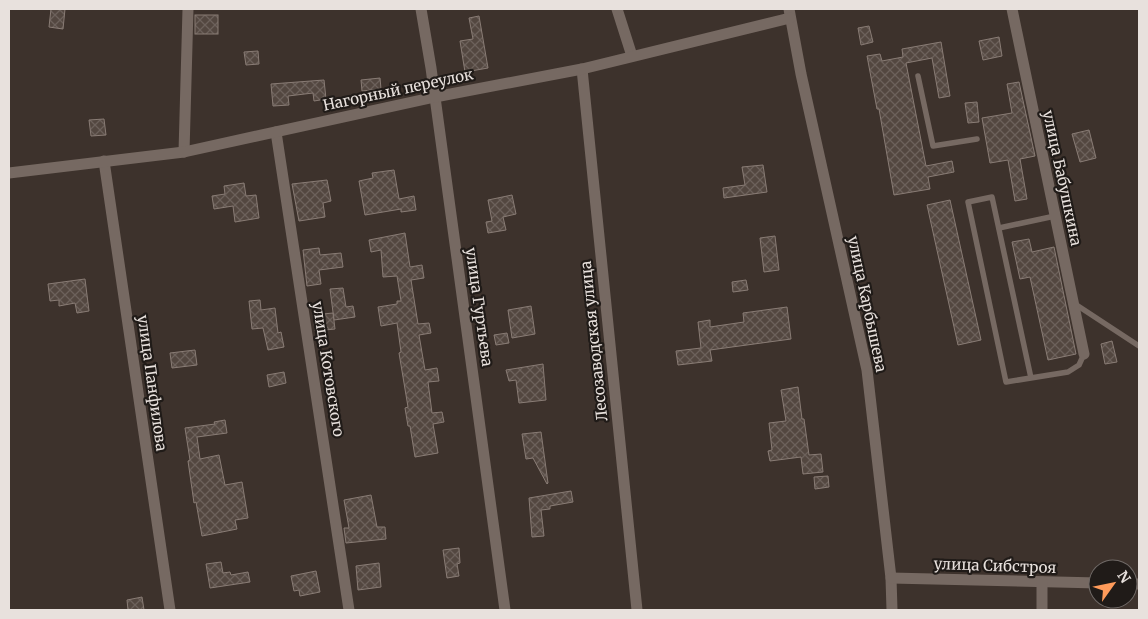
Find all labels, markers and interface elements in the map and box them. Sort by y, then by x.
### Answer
street label: Нагорный переулок [321,64,475,115]
street label: улица Бабушкина [1039,108,1086,247]
street label: улица Карбышева [844,234,891,374]
street label: улица Гуртьева [462,246,497,368]
street label: Лесозаводская улица [576,260,611,422]
street label: улица Котовского [308,300,349,438]
street label: улица Панфилова [134,314,171,452]
street label: улица Сибстроя [933,554,1057,577]
north arrow [1088,559,1138,609]
text: N [1113,567,1134,586]

